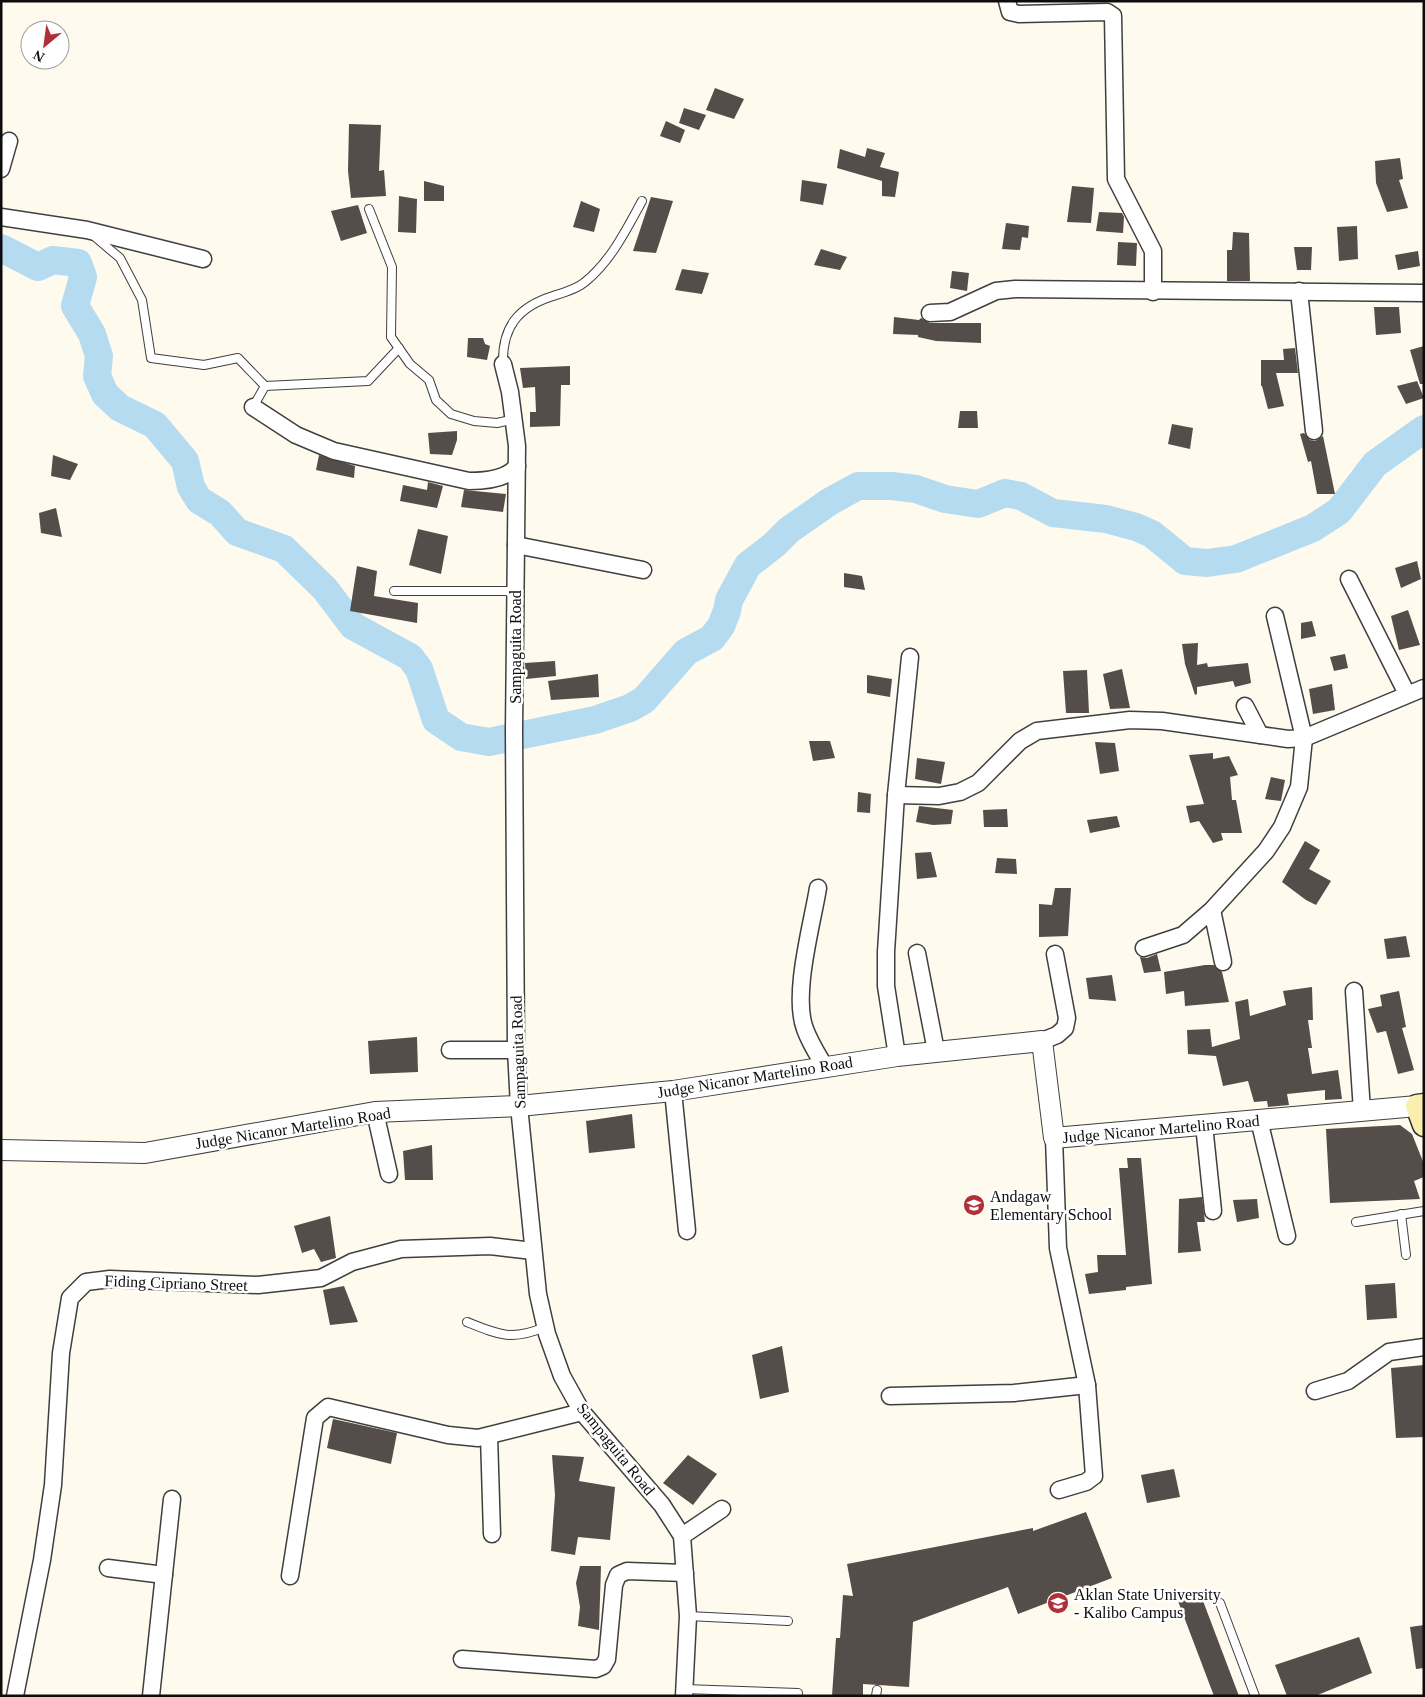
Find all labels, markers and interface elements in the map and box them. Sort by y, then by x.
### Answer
north arrow [20,20,70,70]
text: N [31,47,47,65]
street label: Sampaguita Road [507,590,525,704]
street label: Sampaguita Road [508,995,529,1109]
street label: Judge Nicanor Martelino Road [656,1053,854,1102]
street label: Judge Nicanor Martelino Road [194,1104,392,1153]
street label: Judge Nicanor Martelino Road [1062,1112,1260,1147]
place label: Andagaw Elementary School [990,1188,1113,1224]
school or university icon: Andagaw Elementary School [962,1193,986,1217]
street label: Fiding Cipriano Street [104,1272,248,1295]
street label: Sampaguita Road [573,1400,658,1499]
place label: Aklan State University - Kalibo Campus [1074,1586,1221,1622]
school or university icon: Aklan State University - Kalibo Campus [1046,1591,1070,1615]

